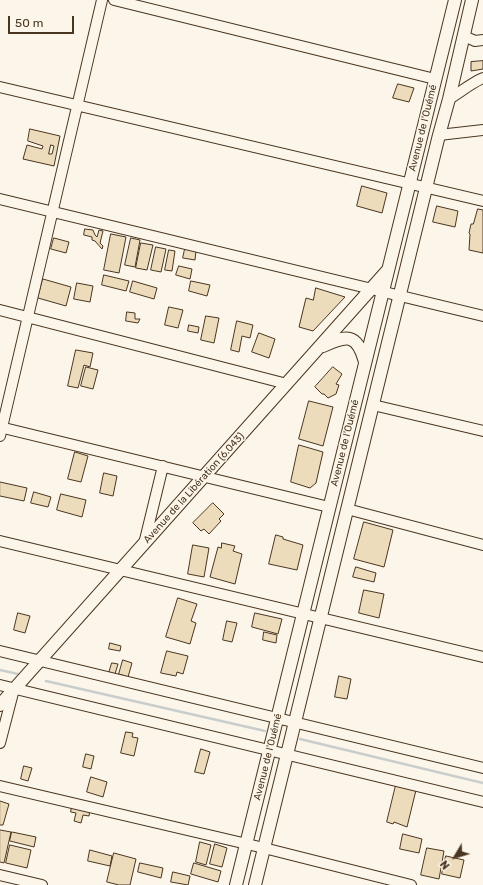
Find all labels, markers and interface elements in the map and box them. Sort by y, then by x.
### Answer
scale bar [10,8,76,34]
text: 50 m [15,16,43,30]
street label: Avenue de l'Ouémé [406,83,440,173]
street label: Avenue de l'Ouémé [328,398,362,488]
street label: Avenue de la Libération (6.043) [141,430,247,546]
street label: Avenue de l'Ouémé [251,712,285,802]
north arrow [435,837,475,877]
text: N [438,858,453,872]

